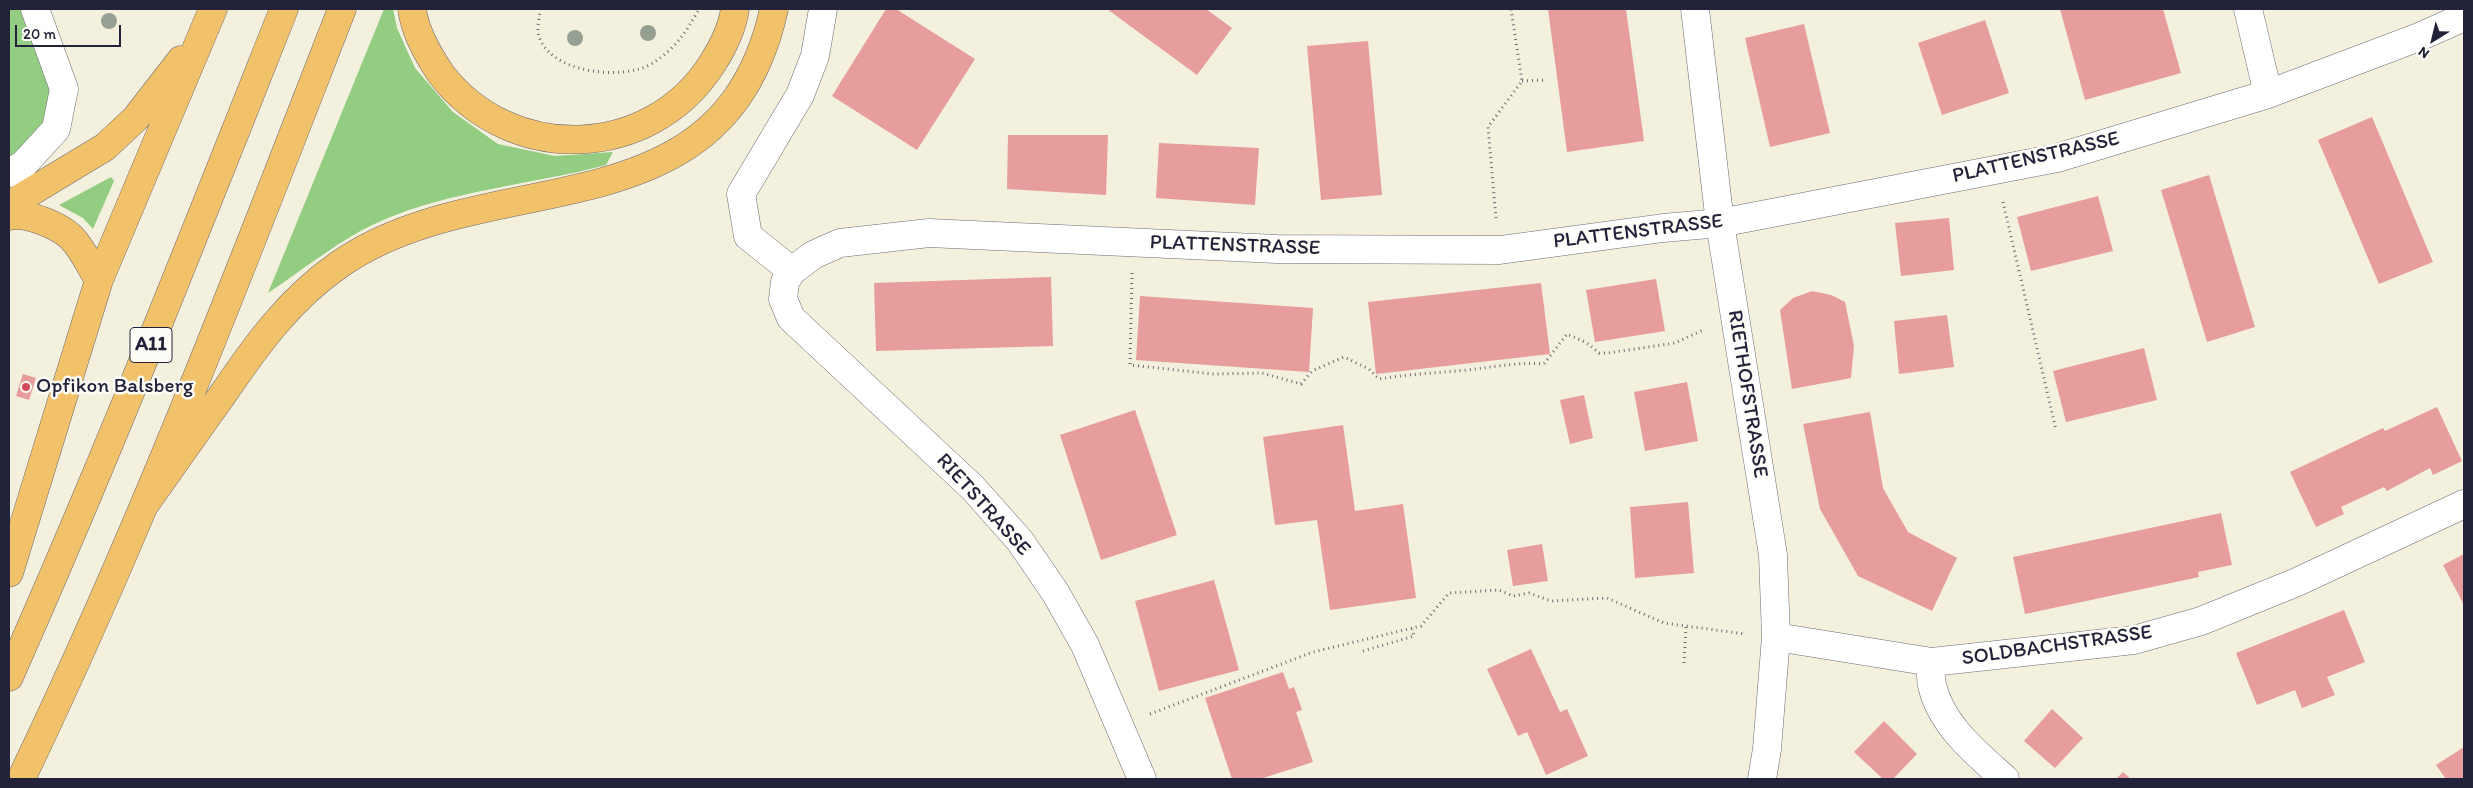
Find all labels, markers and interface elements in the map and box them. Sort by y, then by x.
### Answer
scale bar [18,15,124,47]
north arrow [2408,15,2458,65]
text: 20 m [23,25,56,43]
text: N [2415,43,2433,62]
street label: PLATTENSTRASSE [1950,127,2122,189]
street label: PLATTENSTRASSE [1552,209,1724,255]
street label: PLATTENSTRASSE [1149,230,1321,262]
street label: RIETHOFSTRASSE [1721,308,1773,480]
road number: A11 [130,328,172,362]
place label: Opfikon Balsberg [36,374,194,400]
marker: Opfikon Balsberg [20,381,32,393]
street label: RIETSTRASSE [930,449,1036,561]
street label: SOLDBACHSTRASSE [1960,620,2154,672]

